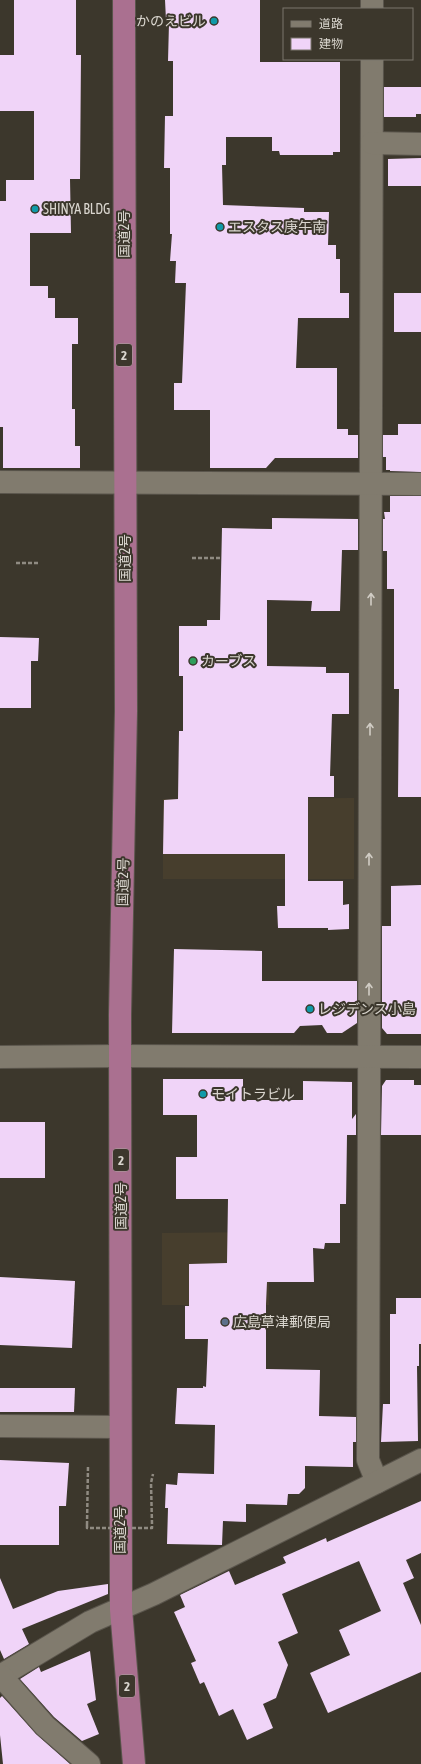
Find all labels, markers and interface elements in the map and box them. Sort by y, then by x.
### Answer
legend [283,8,413,60]
place label: かのえビル [136,13,206,29]
marker: かのえビル [209,16,219,26]
text: 道路 [319,17,343,31]
text: 建物 [319,37,343,51]
place label: SHINYA BLDG [43,201,110,217]
marker: SHINYA BLDG [30,204,40,214]
street label: 国道2号 [116,210,132,258]
place label: エスタス庚午南 [228,219,326,235]
marker: エスタス庚午南 [215,222,225,232]
road number: 2 [116,344,132,366]
street label: 国道2号 [117,534,133,582]
one-way arrow [367,593,375,606]
place label: カーブス [201,653,256,669]
marker: カーブス [188,656,198,666]
one-way arrow [366,723,374,736]
one-way arrow [365,853,373,866]
street label: 国道2号 [115,858,131,906]
one-way arrow [365,983,373,996]
place label: レジデンス小島 [318,1001,416,1017]
marker: レジデンス小島 [305,1004,315,1014]
place label: モイトラビル [211,1086,295,1102]
marker: モイトラビル [198,1089,208,1099]
road number: 2 [113,1149,129,1171]
street label: 国道2号 [113,1182,129,1230]
place label: 広島草津郵便局 [233,1314,331,1330]
marker: 広島草津郵便局 [220,1317,230,1327]
street label: 国道2号 [112,1506,128,1554]
road number: 2 [119,1675,135,1697]

